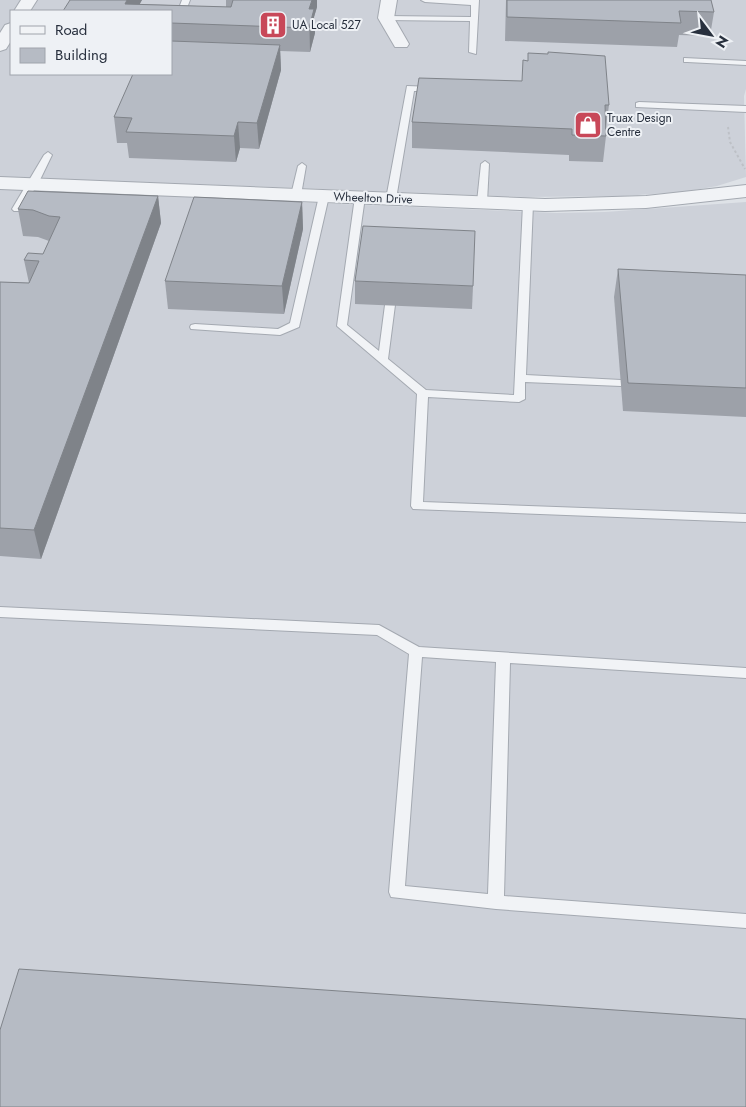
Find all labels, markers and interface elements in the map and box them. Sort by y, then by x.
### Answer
legend [10,10,172,75]
building icon: UA Local 527 [258,10,288,40]
north arrow [686,10,736,60]
place label: UA Local 527 [292,16,361,34]
text: Road [55,19,87,41]
text: N [711,32,733,52]
text: Building [55,44,107,66]
place label: Truax Design Centre [607,109,672,141]
shop icon: Truax Design Centre [573,110,603,140]
street label: Wheelton Drive [333,188,413,208]

